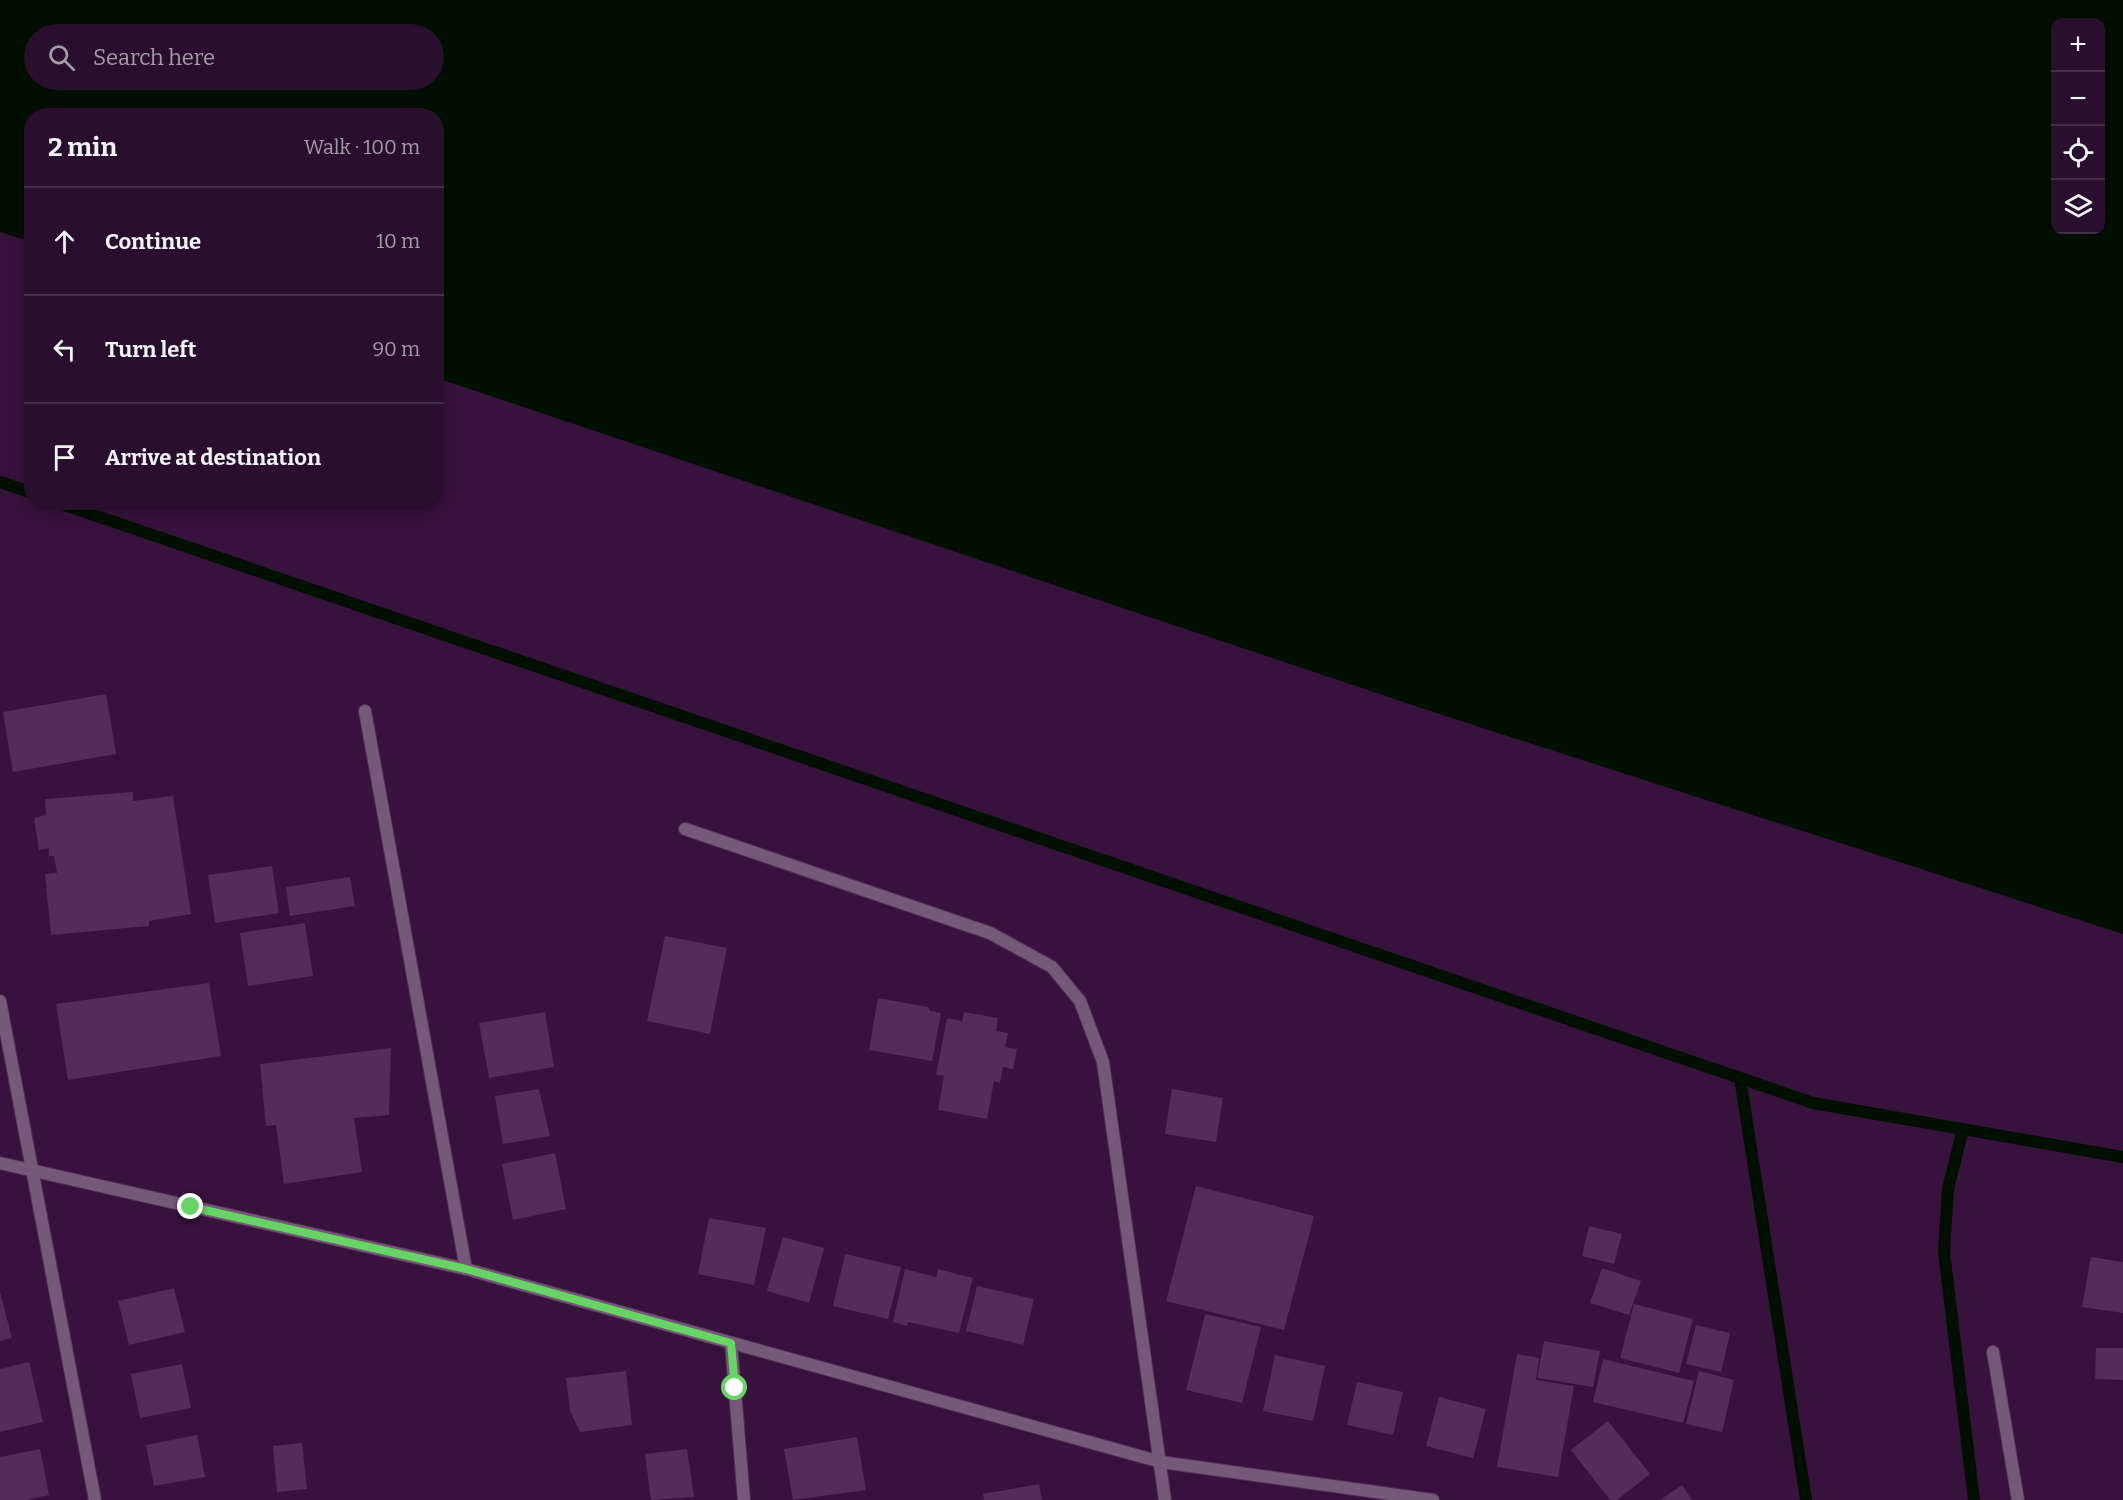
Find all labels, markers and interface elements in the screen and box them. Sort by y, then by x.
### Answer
map controls [2051,18,2105,234]
button: + [2051,18,2105,72]
search box [24,24,444,90]
icon: search [45,41,78,74]
text: Search here [93,44,215,71]
button: − [2051,72,2105,126]
button: locate [2051,126,2105,180]
text: 2 min [48,132,117,163]
text: Walk · 100 m [304,135,420,159]
button: layers [2051,180,2105,234]
icon: ahead [48,225,81,258]
text: Continue [105,228,201,255]
text: 10 m [376,229,420,253]
icon: left [48,333,81,366]
text: Turn left [105,336,197,363]
text: 90 m [372,337,420,361]
icon: arrive [48,441,81,474]
text: Arrive at destination [105,444,321,471]
route end [177,1193,203,1219]
route start [721,1374,747,1400]

